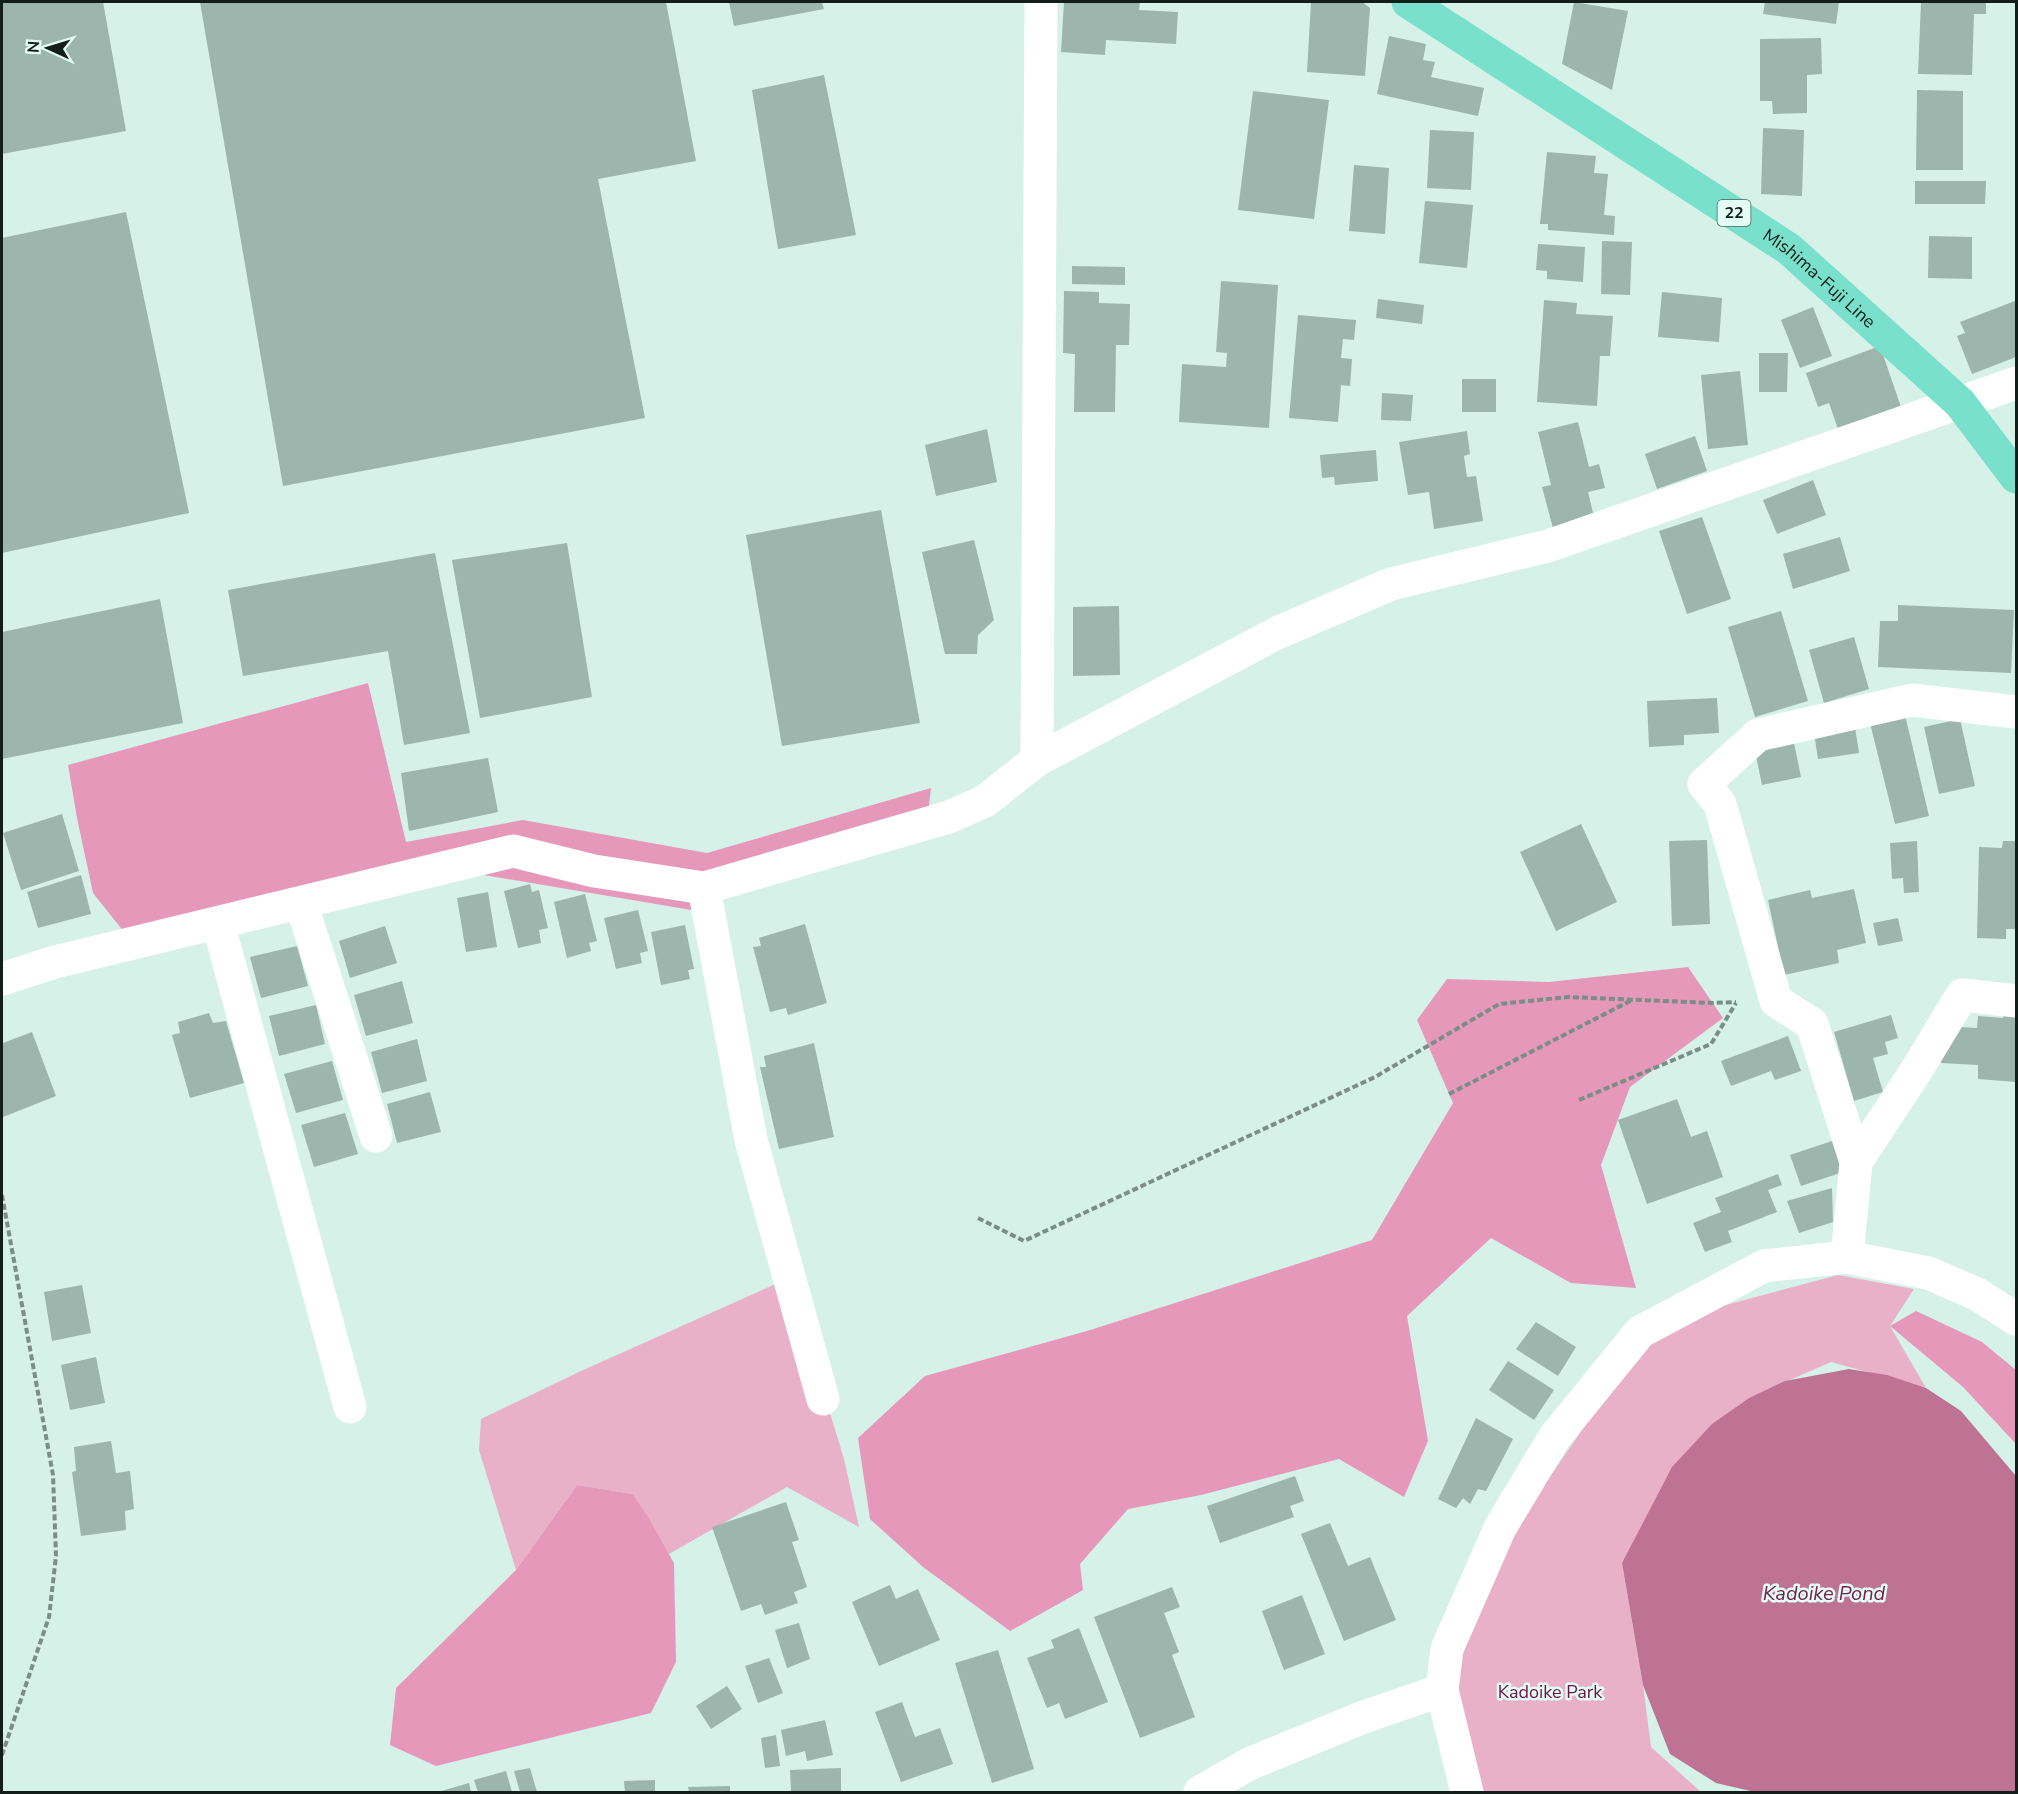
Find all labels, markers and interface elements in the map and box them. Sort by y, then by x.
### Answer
north arrow [18,18,78,78]
text: N [23,40,45,54]
road number: 22 [1718,200,1750,226]
street label: Mishima-Fuji Line [1758,223,1881,333]
water label: Kadoike Pond [1763,1580,1886,1607]
park label: Kadoike Park [1498,1680,1603,1704]

